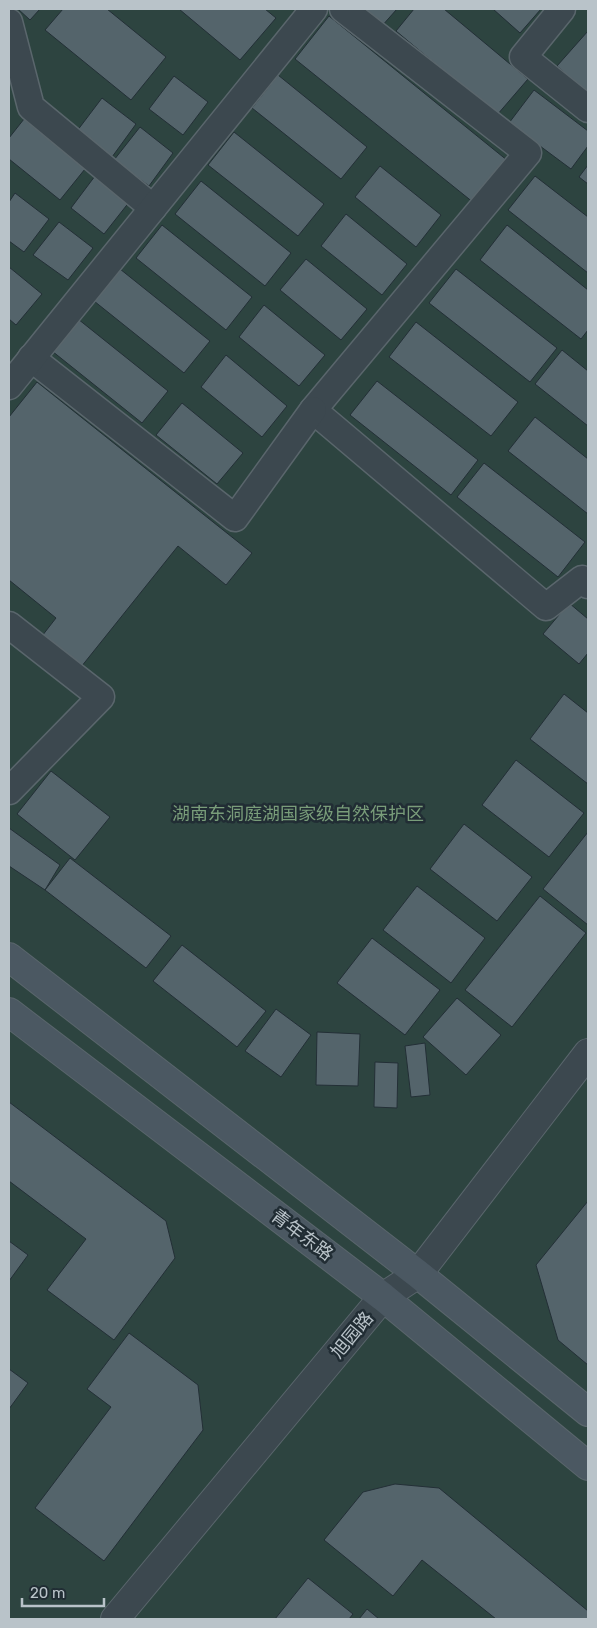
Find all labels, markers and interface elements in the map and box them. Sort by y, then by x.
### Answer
park label: 湖南东洞庭湖国家级自然保护区 [172,803,424,825]
street label: 青年东路 [267,1205,337,1265]
street label: 旭园路 [326,1307,378,1363]
scale bar [22,1576,105,1608]
text: 20 m [30,1584,65,1602]

